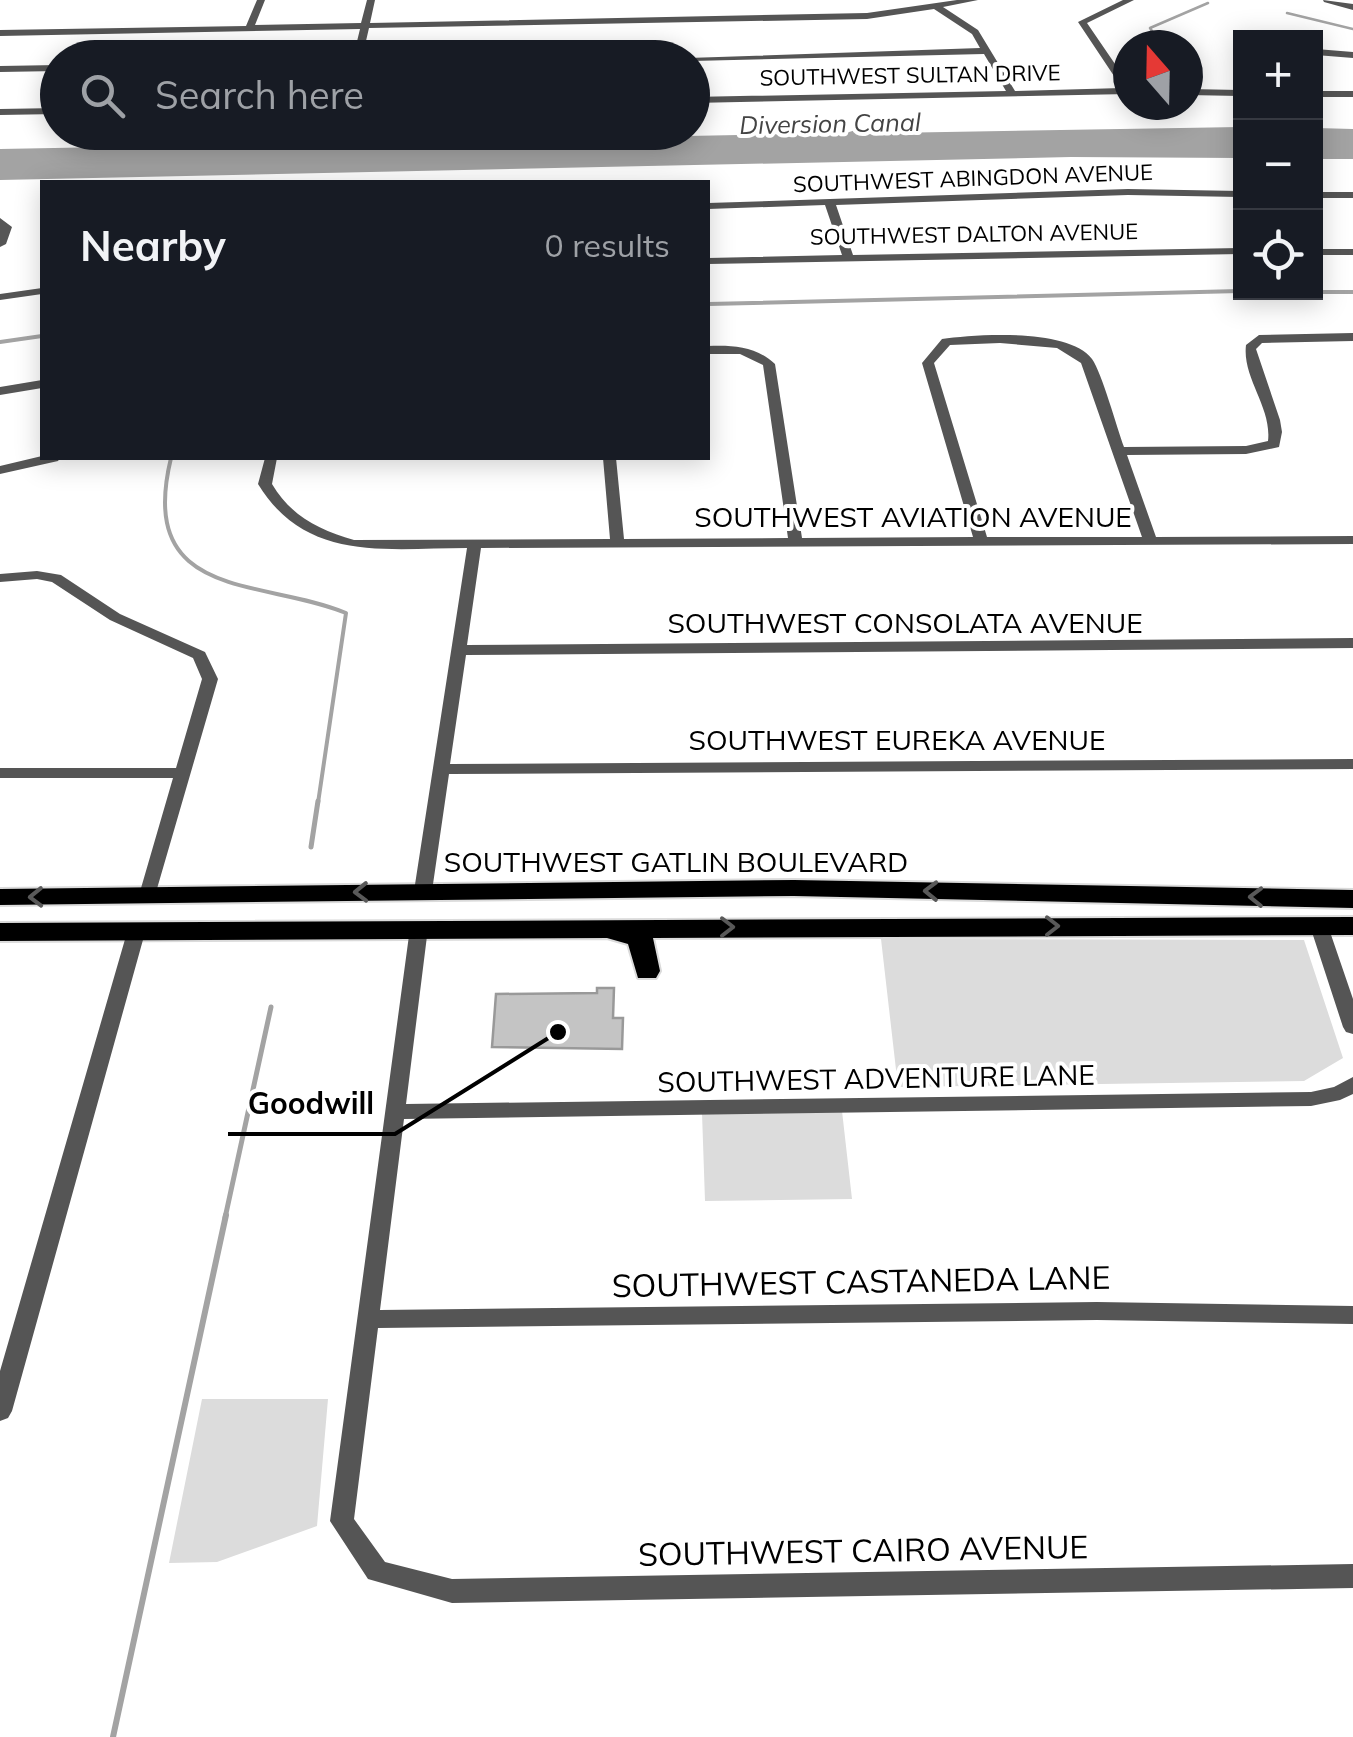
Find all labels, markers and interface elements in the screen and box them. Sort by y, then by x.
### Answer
north arrow [1113,30,1203,120]
map controls [1233,30,1323,300]
button: + [1233,30,1323,120]
search box [40,40,710,150]
street label: SOUTHWEST SULTAN DRIVE [759,58,1061,92]
icon: search [75,68,130,123]
text: Search here [155,71,364,119]
water label: Diversion Canal [739,106,921,140]
button: − [1233,120,1323,210]
street label: SOUTHWEST ABINGDON AVENUE [793,158,1153,198]
button: locate [1233,210,1323,300]
street label: SOUTHWEST DALTON AVENUE [810,217,1138,251]
text: Nearby [80,219,226,272]
text: 0 results [545,225,670,265]
street label: SOUTHWEST AVIATION AVENUE [694,499,1132,534]
street label: SOUTHWEST CONSOLATA AVENUE [667,605,1143,640]
street label: SOUTHWEST EUREKA AVENUE [689,722,1105,757]
street label: SOUTHWEST GATLIN BOULEVARD [444,844,908,879]
one-way arrow [922,880,938,902]
one-way arrow [352,881,368,903]
one-way arrow [27,886,43,907]
one-way arrow [1247,887,1263,908]
one-way arrow [1046,915,1061,937]
one-way arrow [720,916,736,938]
street label: SOUTHWEST ADVENTURE LANE [657,1057,1095,1099]
callout: Goodwill [228,1074,395,1134]
text: Goodwill [248,1084,374,1122]
street label: SOUTHWEST CASTANEDA LANE [611,1257,1111,1305]
street label: SOUTHWEST CAIRO AVENUE [638,1526,1088,1574]

